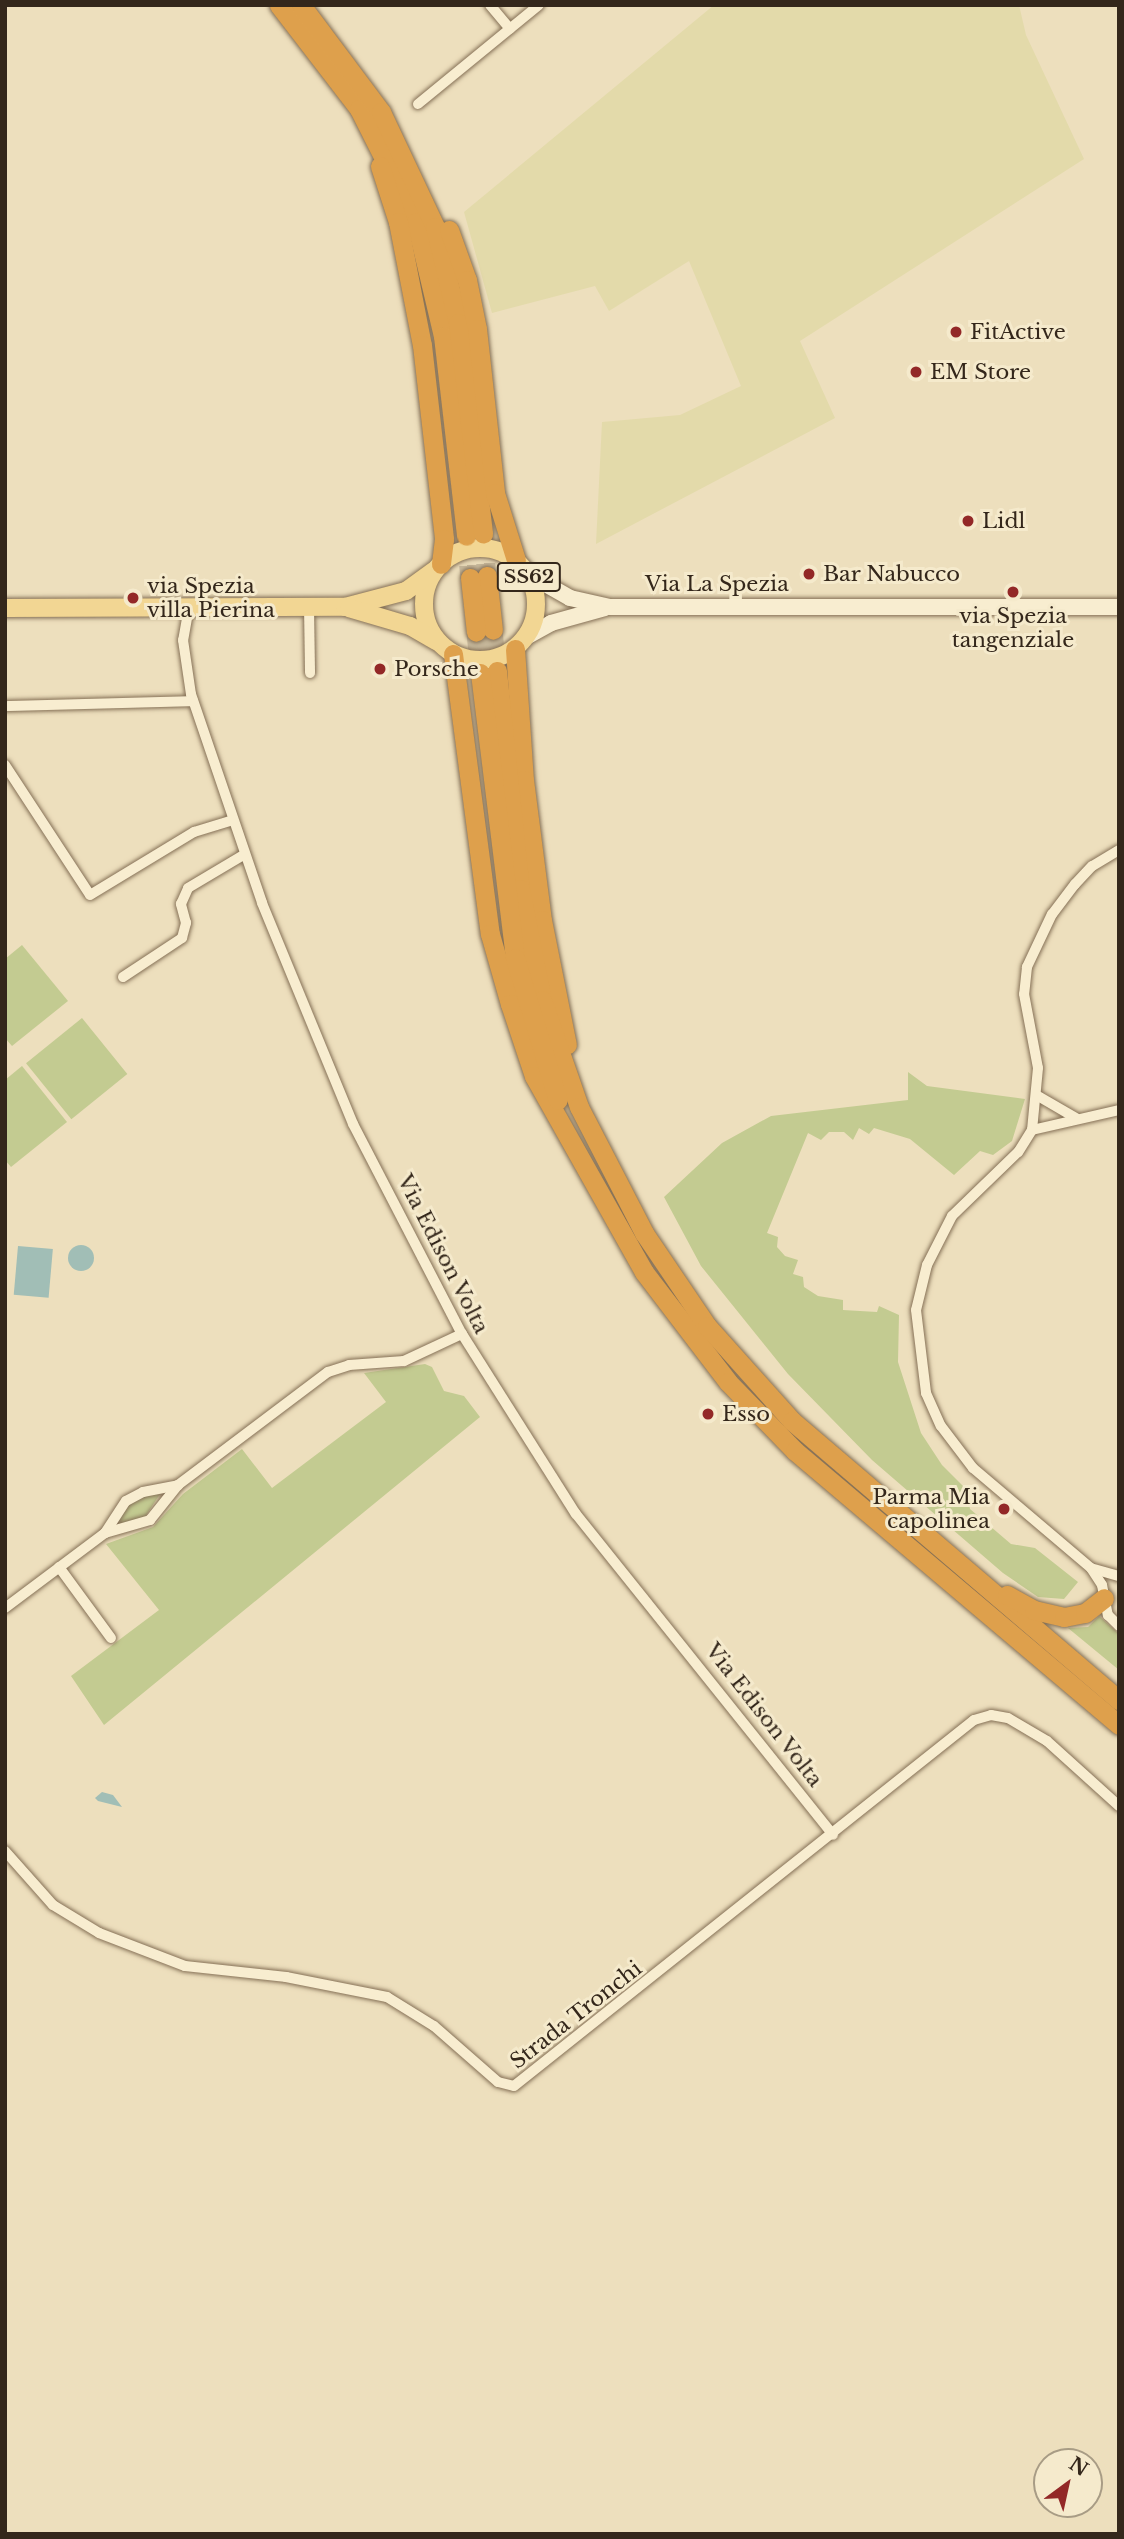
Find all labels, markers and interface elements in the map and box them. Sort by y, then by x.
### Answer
place label: FitActive [970,319,1066,345]
marker: FitActive [948,324,964,340]
place label: EM Store [930,359,1031,385]
marker: EM Store [908,364,924,380]
place label: Lidl [982,508,1025,534]
marker: Lidl [960,513,976,529]
place label: Bar Nabucco [823,561,961,587]
road number: SS62 [496,562,562,592]
marker: Bar Nabucco [801,566,817,582]
street label: Via La Spezia [645,571,789,597]
place label: via Spezia villa Pierina [147,573,275,623]
marker: via Spezia tangenziale [1005,584,1021,600]
marker: via Spezia villa Pierina [125,590,141,606]
place label: via Spezia tangenziale [952,603,1074,653]
place label: Porsche [394,656,479,682]
marker: Porsche [372,661,388,677]
street label: Via Edison Volta [392,1170,494,1338]
place label: Esso [722,1401,770,1427]
marker: Esso [700,1406,716,1422]
place label: Parma Mia capolinea [872,1484,990,1534]
marker: Parma Mia capolinea [996,1501,1012,1517]
street label: Via Edison Volta [700,1638,828,1792]
street label: Strada Tronchi [505,1955,647,2075]
north arrow [1033,2448,1103,2518]
text: N [1065,2452,1092,2481]

